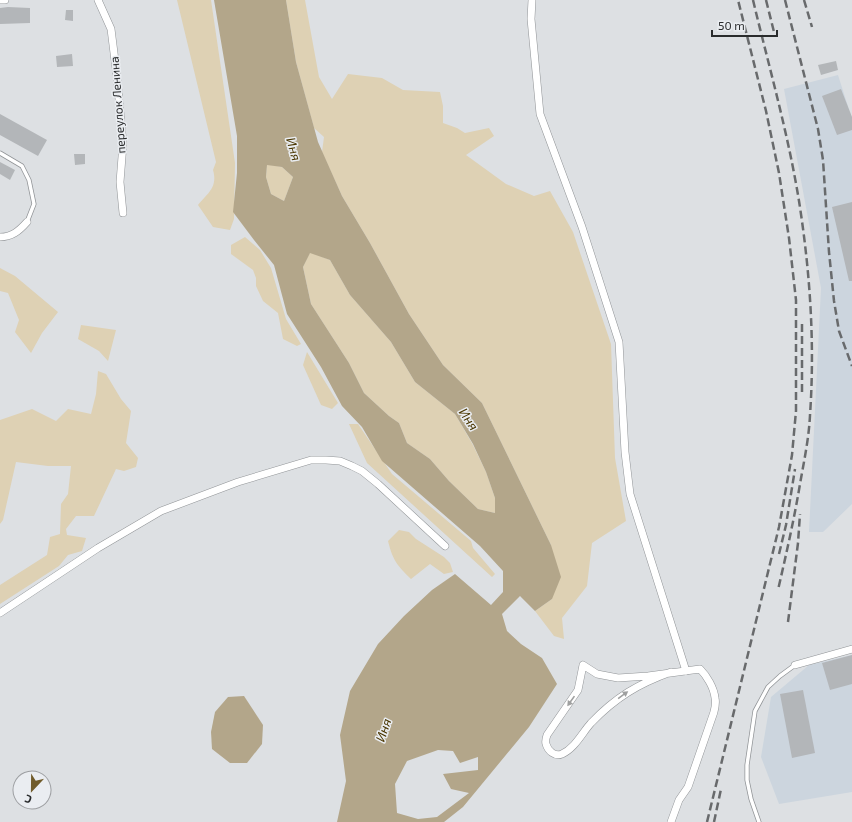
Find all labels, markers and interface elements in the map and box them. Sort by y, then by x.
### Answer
scale bar [712,12,777,38]
text: 50 m [718,18,745,32]
street label: переулок Ленина [107,56,128,154]
water label: Иня [283,136,305,163]
water label: Иня [456,405,482,433]
one-way arrow [618,691,628,699]
one-way arrow [567,695,575,706]
water label: Иня [372,716,394,744]
north arrow [12,770,52,810]
text: С [22,792,34,807]

